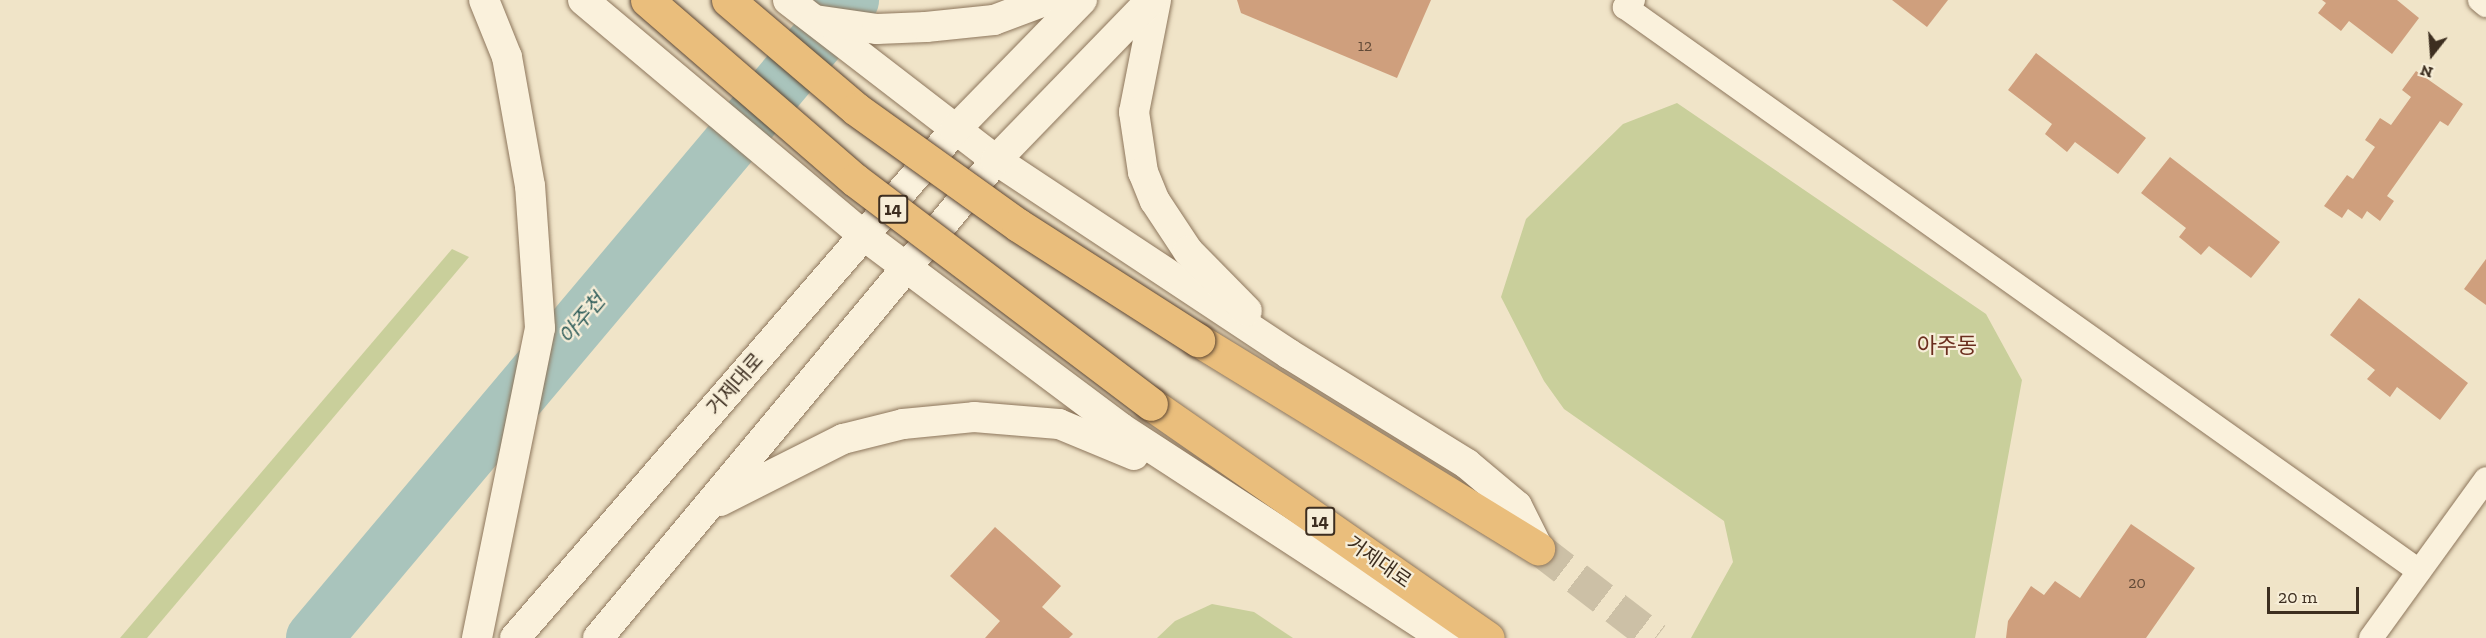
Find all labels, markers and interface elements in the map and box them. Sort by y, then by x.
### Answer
north arrow [2402,24,2462,84]
house number: 12 [1358,36,1372,56]
text: N [2418,61,2435,83]
road number: 14 [878,194,908,224]
water label: 아주천 [554,289,610,349]
district label: 아주동 [1917,333,1977,359]
street label: 거제대로 [702,348,768,420]
road number: 14 [1305,506,1335,536]
street label: 거제대로 [1342,531,1416,593]
house number: 20 [2128,573,2146,593]
scale bar [2270,575,2362,613]
text: 20 m [2278,586,2317,608]

